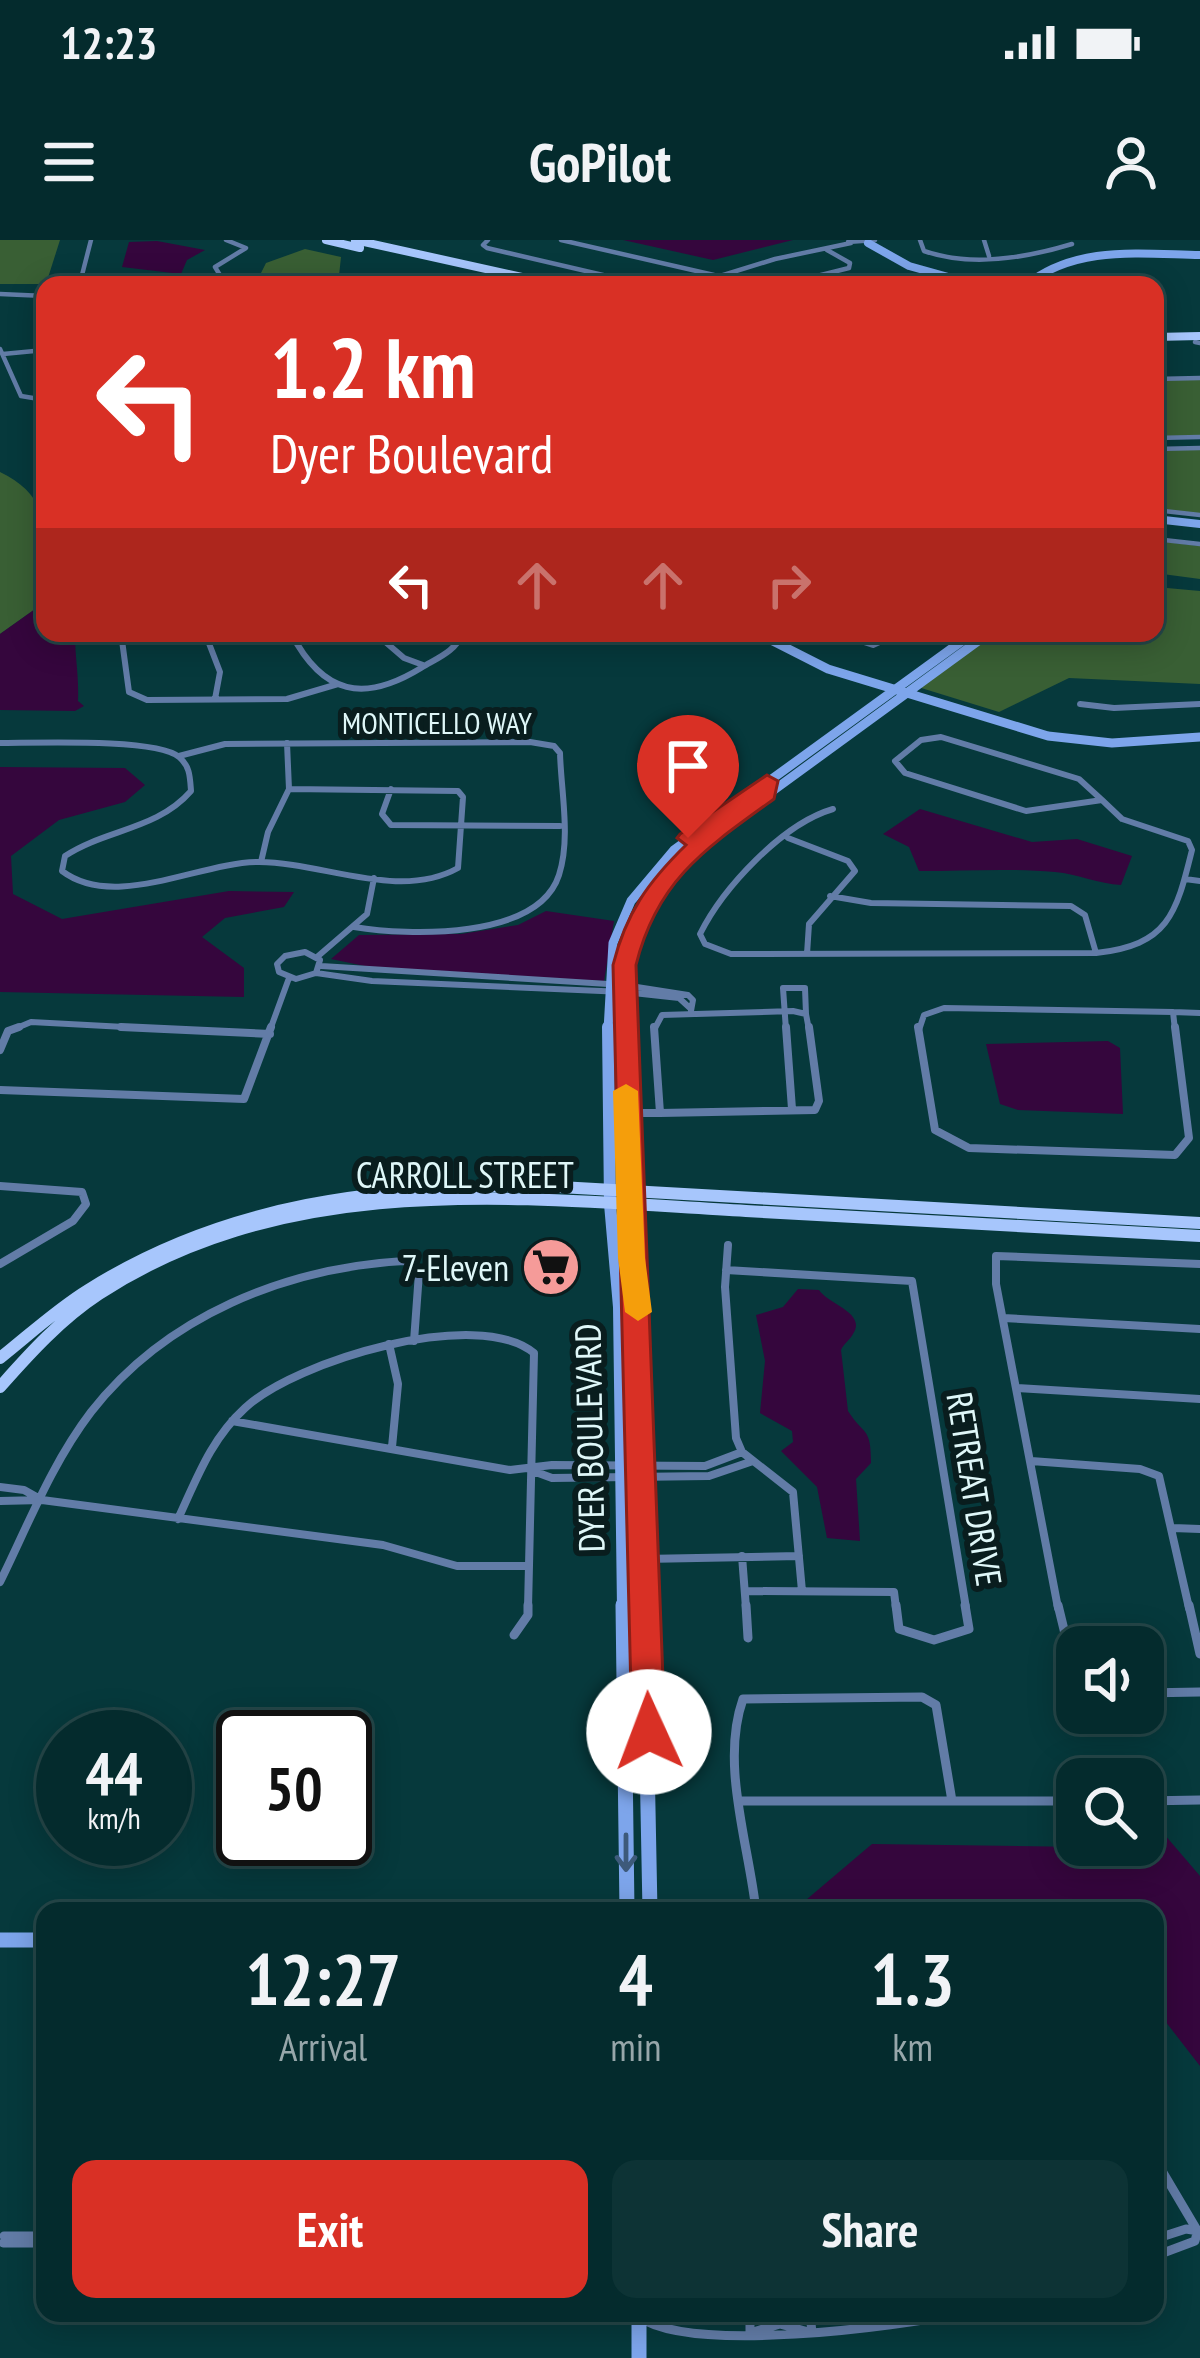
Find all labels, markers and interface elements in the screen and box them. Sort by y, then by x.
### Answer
text: 12:23 [60,13,157,71]
text: GoPilot [529,127,671,197]
icon: menu [36,129,102,195]
icon: person [1098,129,1164,195]
text: 1.2 km [270,312,476,421]
icon: left [72,324,228,480]
text: Dyer Boulevard [270,418,553,488]
icon: left [378,552,444,618]
icon: ahead [504,552,570,618]
icon: ahead [630,552,696,618]
icon: right [756,552,822,618]
street label: MONTICELLO WAY [342,703,532,742]
pin [637,715,739,838]
icon: arrive [655,733,721,799]
street label: CARROLL STREET [356,1151,574,1198]
supermarket icon: 7-Eleven [520,1236,582,1298]
place label: 7-Eleven [401,1244,509,1291]
street label: DYER BOULEVARD [564,1323,614,1553]
street label: RETREAT DRIVE [936,1389,1014,1589]
map controls [1056,1626,1164,1866]
button: sound [1056,1626,1164,1734]
position arrow [586,1669,712,1795]
speed limit sign: 50 [216,1710,372,1866]
text: 44 [85,1734,143,1812]
button: search [1056,1758,1164,1866]
text: km/h [87,1798,141,1837]
one-way arrow [615,1833,637,1872]
text: 12:27 [245,1932,401,2025]
text: 4 [619,1932,653,2025]
text: 1.3 [871,1932,955,2025]
text: Arrival [279,2021,367,2072]
text: min [610,2021,661,2072]
text: km [892,2021,933,2072]
button: Exit [72,2160,588,2298]
button: Share [612,2160,1128,2298]

